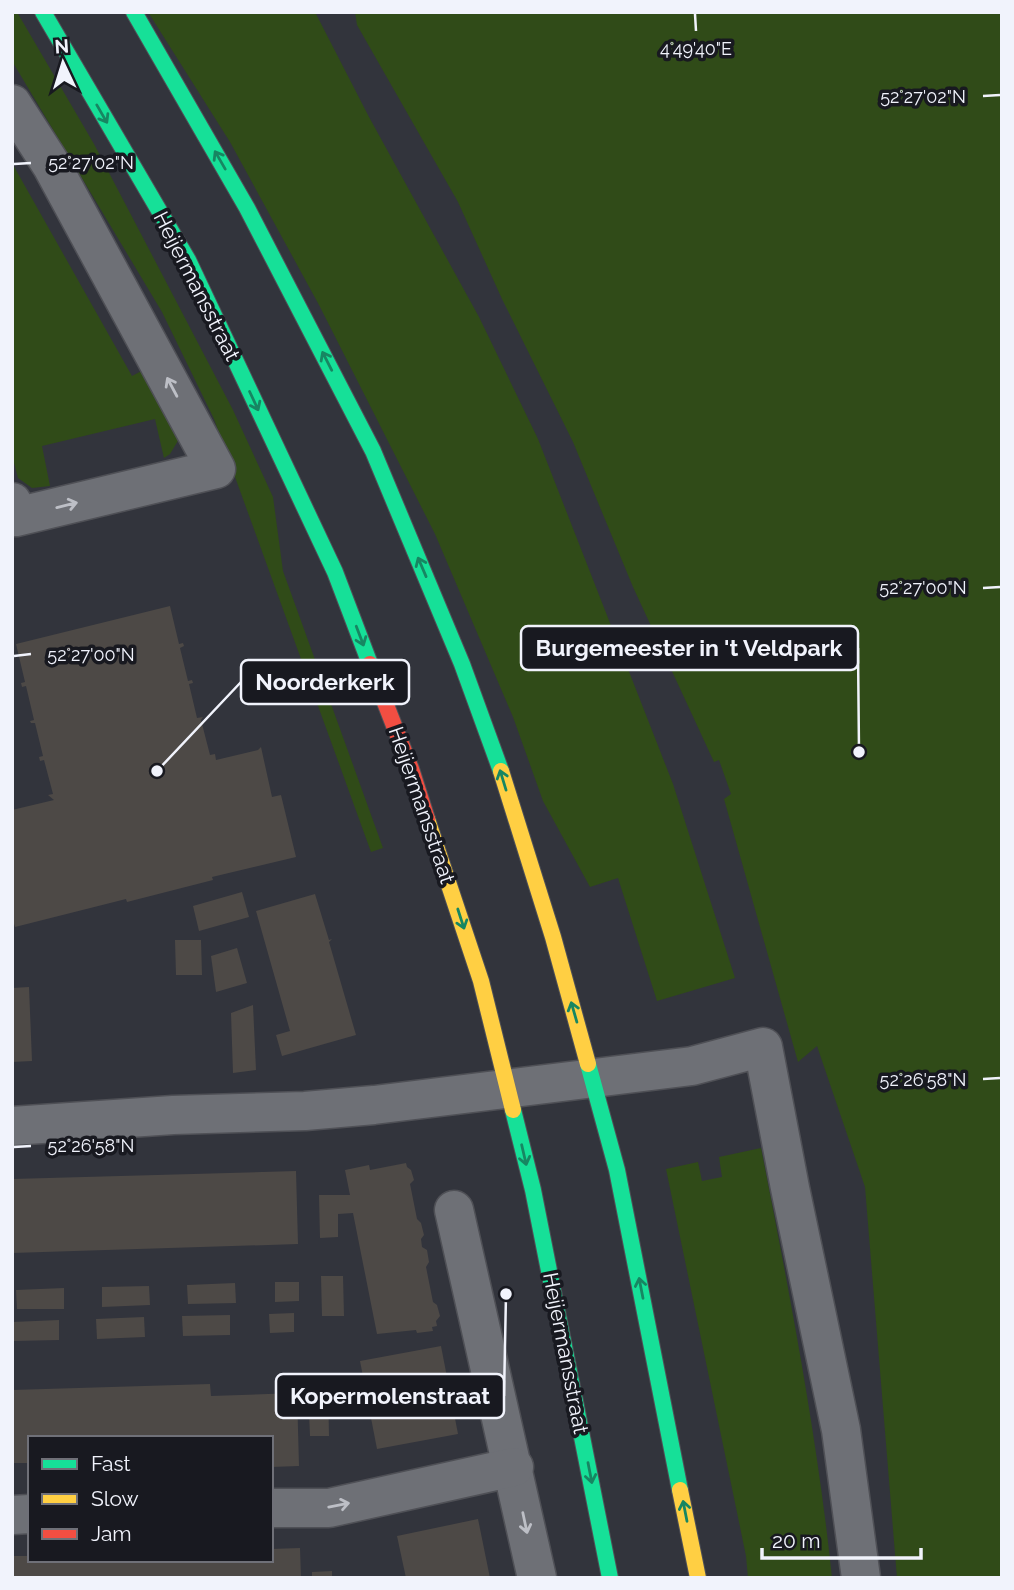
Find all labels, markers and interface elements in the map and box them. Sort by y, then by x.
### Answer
north arrow [28,28,98,98]
text: N [54,35,70,58]
text: 4°49'40"E [660,38,732,59]
text: 52°27'02"N [880,86,966,107]
one-way arrow [96,103,110,123]
one-way arrow [212,150,226,170]
text: 52°27'02"N [48,152,134,173]
street label: Heijermansstraat [149,207,245,365]
one-way arrow [319,351,333,372]
one-way arrow [165,378,179,398]
one-way arrow [248,390,262,411]
one-way arrow [55,498,78,511]
one-way arrow [414,557,427,578]
text: 52°27'00"N [879,577,967,598]
one-way arrow [355,624,367,646]
callout: Burgemeester in 't Veldpark [521,626,858,670]
text: Burgemeester in 't Veldpark [536,634,843,661]
text: 52°27'00"N [47,644,135,665]
callout: Noorderkerk [241,660,409,704]
text: Noorderkerk [255,668,395,695]
street label: Heijermansstraat [383,723,461,887]
one-way arrow [496,769,508,791]
one-way arrow [455,908,468,930]
one-way arrow [567,1001,580,1024]
text: 52°26'58"N [880,1069,966,1090]
text: 52°26'58"N [48,1135,134,1156]
one-way arrow [518,1143,531,1165]
street label: Heijermansstraat [538,1270,594,1436]
one-way arrow [634,1277,648,1300]
callout: Kopermolenstraat [276,1374,504,1418]
text: Kopermolenstraat [290,1382,490,1409]
legend [28,1436,273,1562]
text: Fast [91,1451,131,1476]
one-way arrow [584,1461,598,1484]
text: Slow [91,1486,139,1511]
one-way arrow [327,1498,350,1512]
one-way arrow [678,1500,692,1523]
one-way arrow [519,1511,533,1534]
scale bar [762,1516,921,1560]
text: Jam [91,1521,132,1546]
text: 20 m [772,1528,820,1553]

